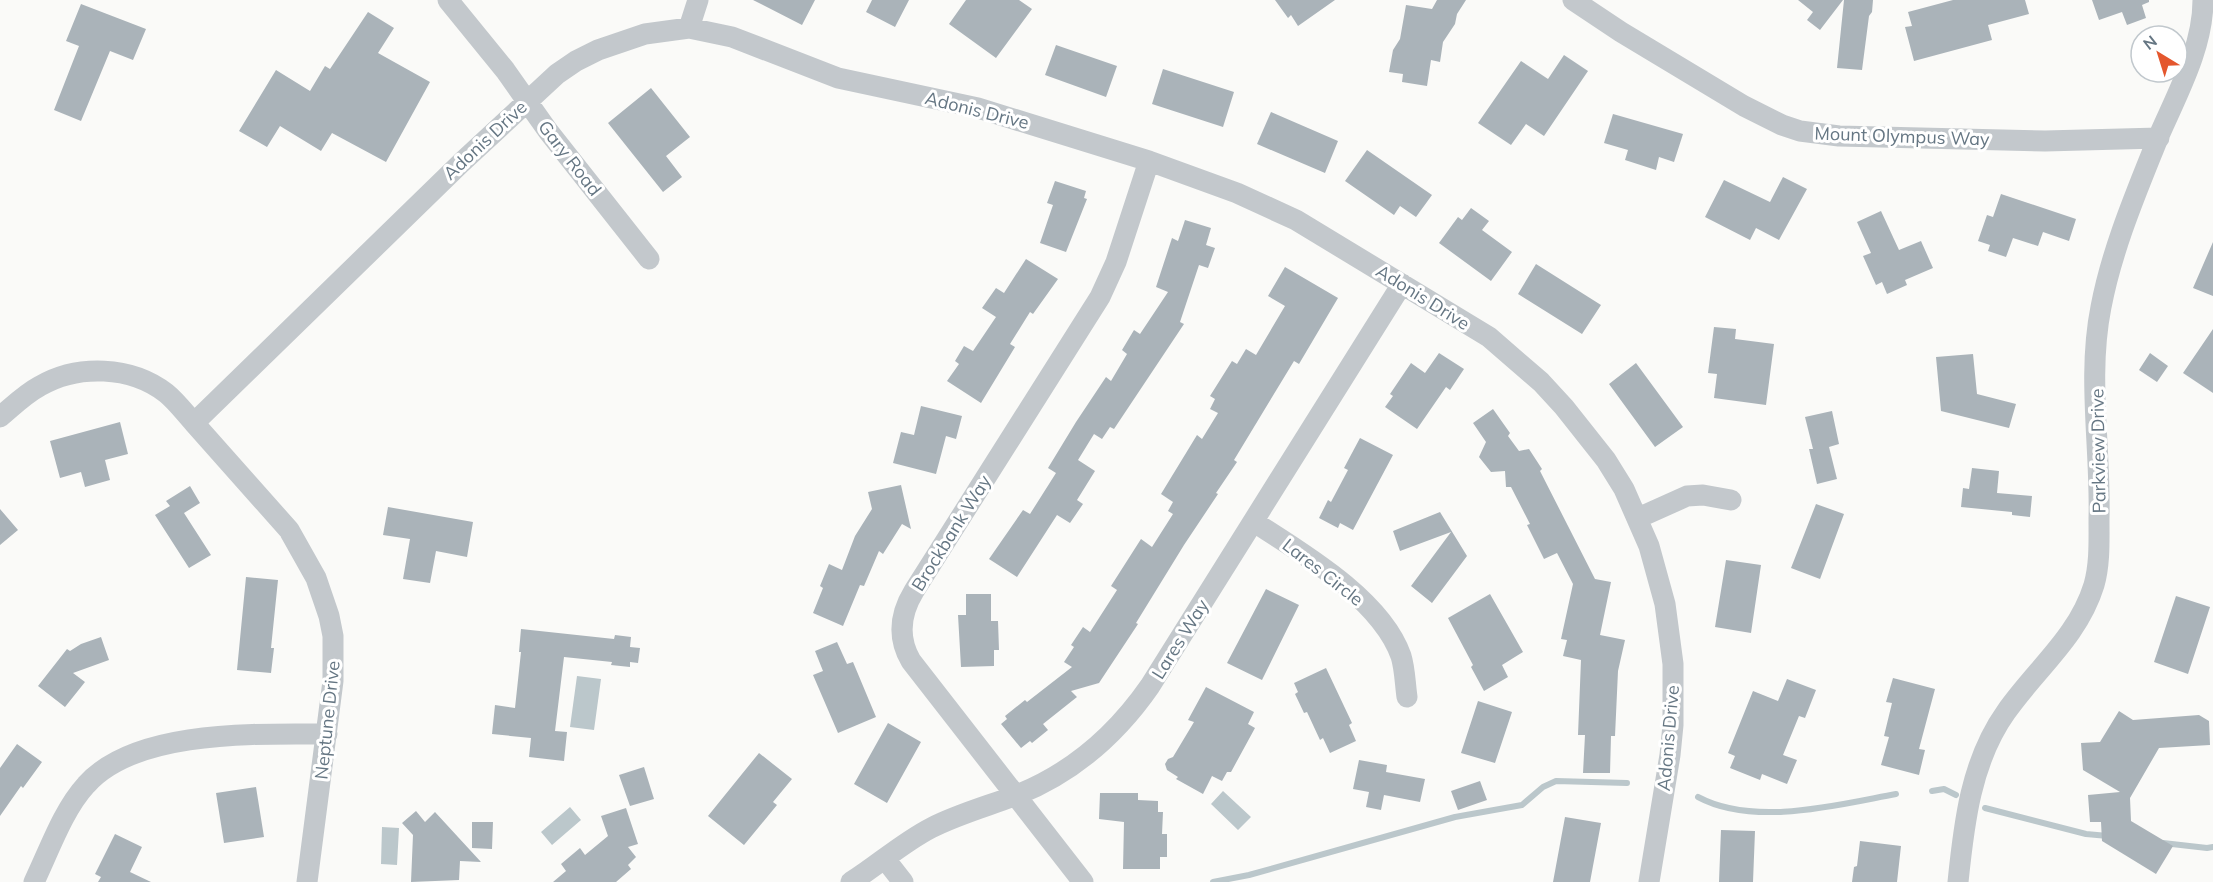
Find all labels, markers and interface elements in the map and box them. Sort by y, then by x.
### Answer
north arrow [2129,24,2189,84]
text: N [2139,31,2161,54]
street label: Adonis Drive [923,86,1031,134]
street label: Adonis Drive [438,95,532,185]
street label: Gary Road [533,116,607,200]
street label: Mount Olympus Way [1814,121,1990,151]
street label: Adonis Drive [1372,259,1474,335]
street label: Parkview Drive [2085,388,2111,514]
street label: Brockbank Way [906,470,996,595]
street label: Lares Circle [1278,533,1368,611]
street label: Lares Way [1146,594,1214,683]
street label: Neptune Drive [309,660,345,780]
street label: Adonis Drive [1652,684,1684,792]

